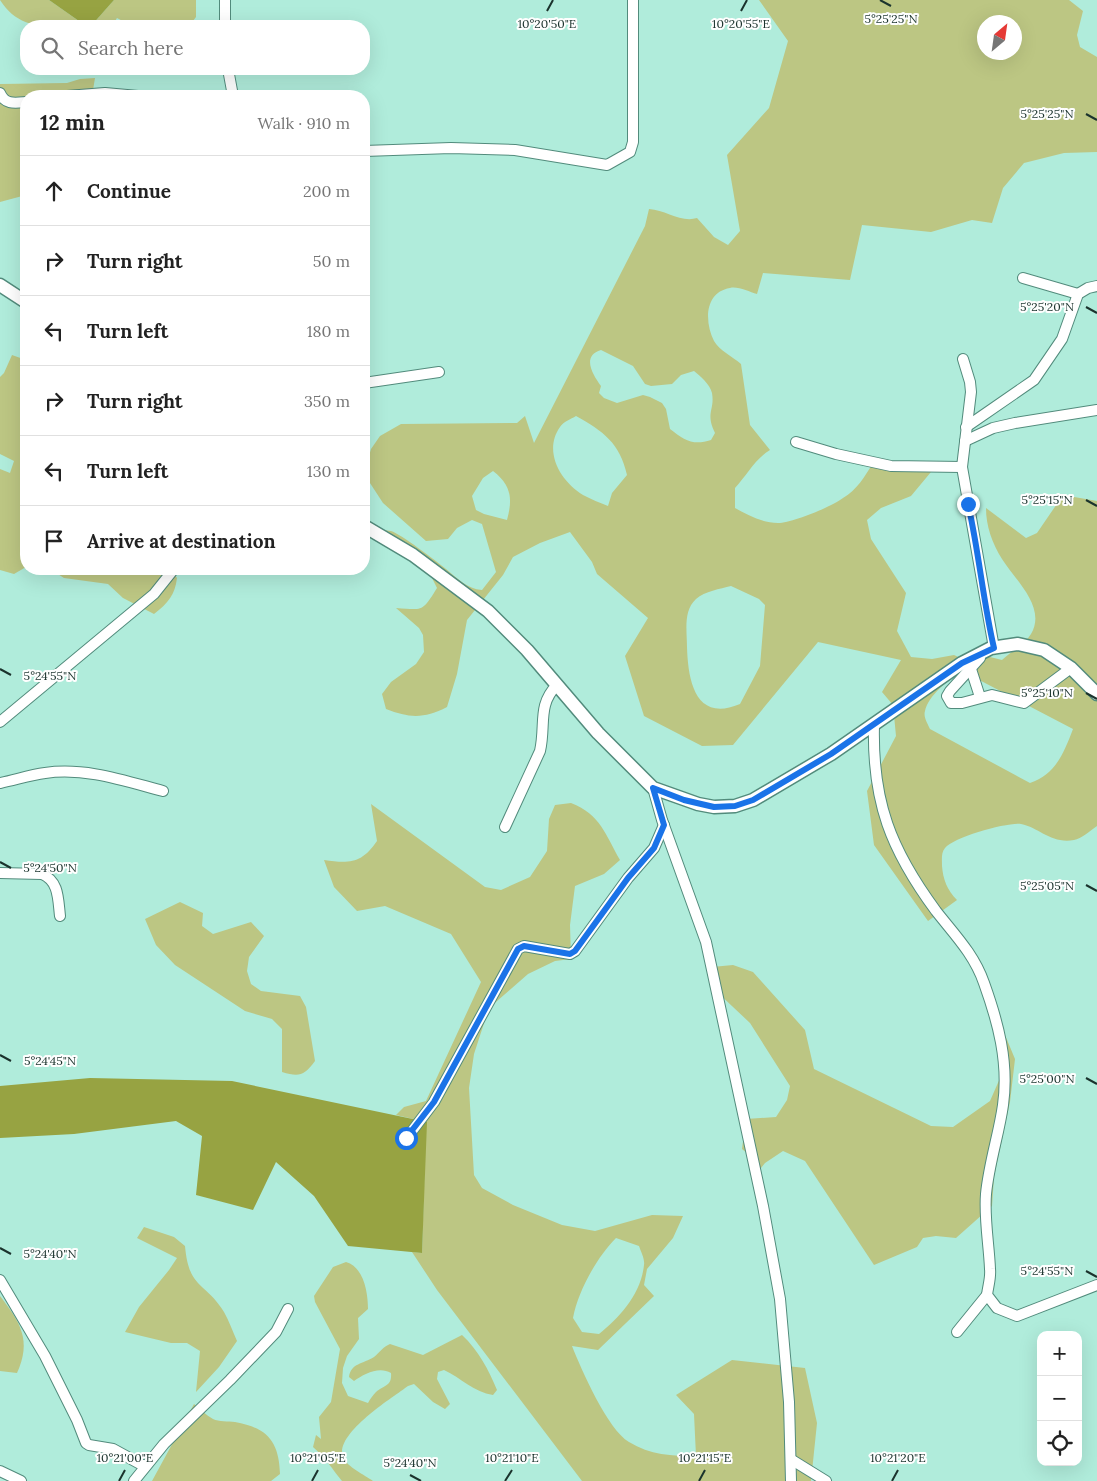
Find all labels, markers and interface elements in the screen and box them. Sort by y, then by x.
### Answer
text: 5°25'25"N [864,11,918,26]
north arrow [977,15,1022,60]
text: 10°20'50"E [518,16,576,31]
text: 10°20'55"E [712,16,770,31]
search box [20,20,370,75]
icon: search [38,34,66,62]
text: Search here [78,36,184,60]
text: 5°25'25"N [1020,106,1074,121]
text: 12 min [40,109,105,136]
text: Walk · 910 m [258,113,350,133]
icon: ahead [40,177,68,205]
text: Continue [87,179,171,203]
text: 200 m [303,181,350,201]
icon: right [40,247,68,275]
text: Turn right [87,249,183,273]
text: 50 m [313,251,350,271]
text: 5°25'20"N [1020,299,1074,314]
icon: left [40,317,68,345]
text: Turn left [87,319,168,343]
text: 180 m [307,321,350,341]
icon: right [40,387,68,415]
text: Turn right [87,389,183,413]
text: 350 m [304,391,350,411]
icon: left [40,457,68,485]
text: Turn left [87,459,168,483]
text: 130 m [307,461,350,481]
text: 5°25'15"N [1021,492,1073,507]
route end [957,493,980,516]
icon: arrive [40,527,68,555]
text: Arrive at destination [87,529,276,553]
text: 5°24'55"N [24,668,76,683]
text: 5°25'10"N [1021,685,1073,700]
text: 5°24'50"N [23,860,77,875]
text: 5°25'05"N [1020,878,1074,893]
text: 5°24'45"N [24,1053,76,1068]
text: 5°25'00"N [1019,1071,1075,1086]
route start [395,1127,418,1150]
text: 5°24'40"N [23,1246,77,1261]
text: 5°24'55"N [1021,1263,1073,1278]
map controls [1037,1331,1082,1466]
button: + [1037,1331,1082,1376]
button: − [1037,1376,1082,1421]
button: locate [1037,1421,1082,1466]
text: 10°21'00"E [97,1450,153,1465]
text: 10°21'05"E [290,1450,346,1465]
text: 10°21'10"E [485,1450,539,1465]
text: 10°21'15"E [679,1450,731,1465]
text: 10°21'20"E [870,1450,926,1465]
text: 5°24'40"N [383,1455,437,1470]

